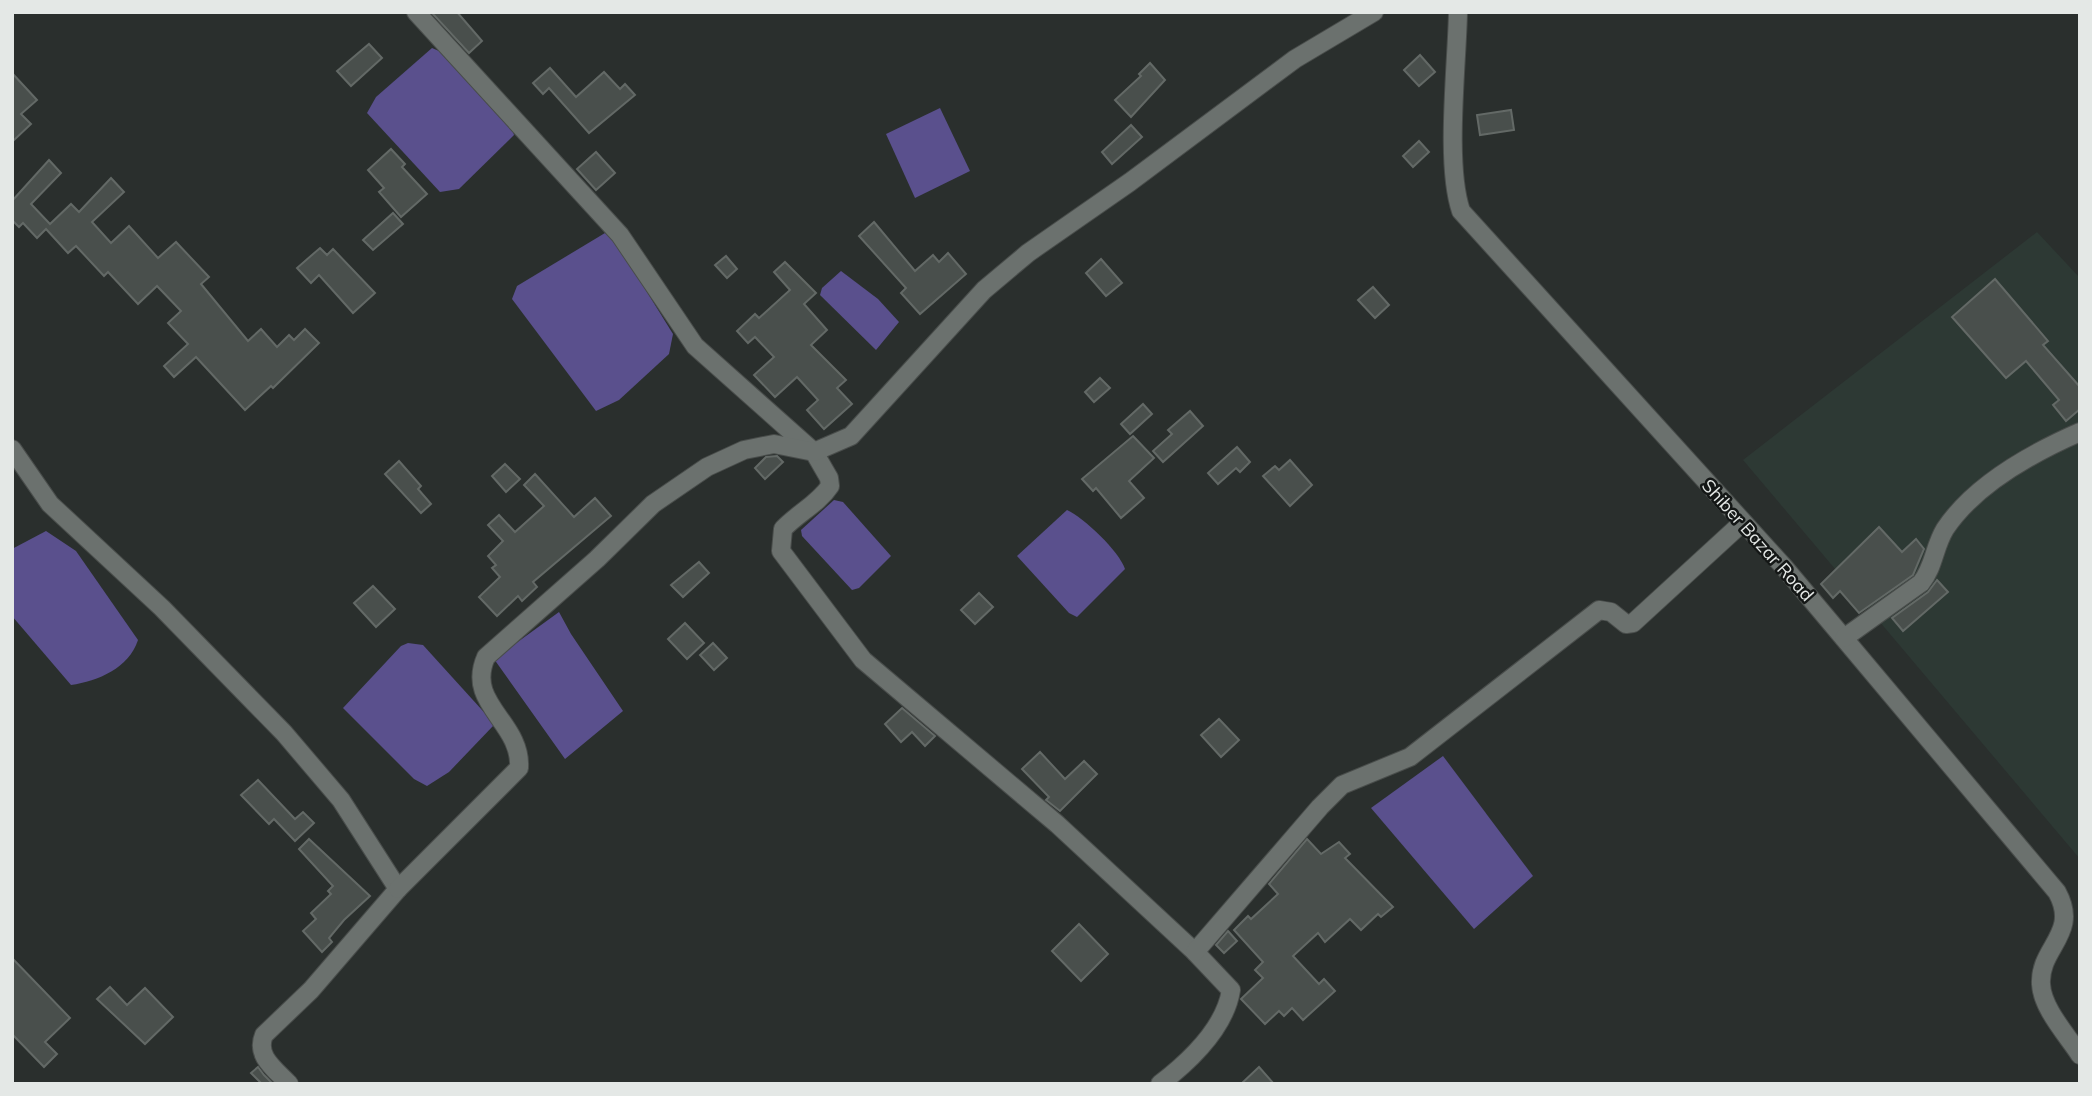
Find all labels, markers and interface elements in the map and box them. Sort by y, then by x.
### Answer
street label: Shiber Bazar Road [1697,474,1819,606]

